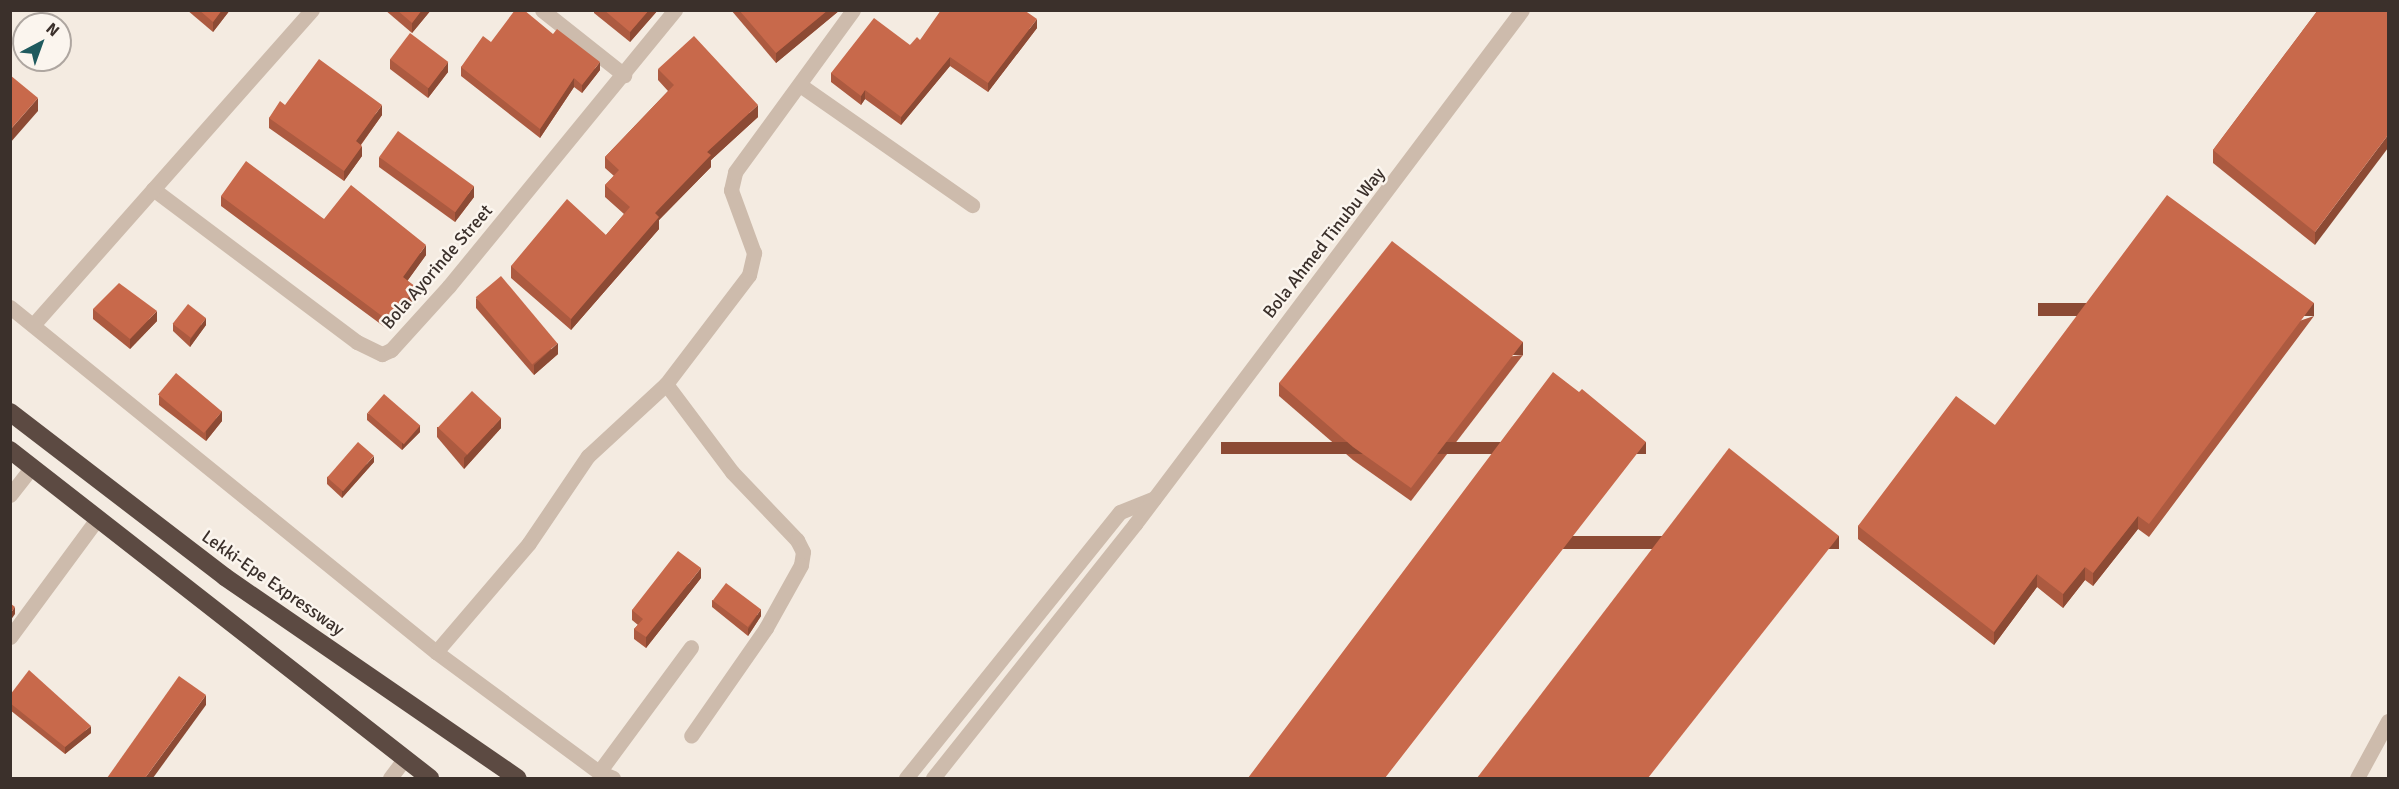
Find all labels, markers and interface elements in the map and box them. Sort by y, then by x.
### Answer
north arrow [12,12,72,72]
text: N [42,19,63,41]
street label: Bola Ahmed Tinubu Way [1259,163,1389,323]
street label: Bola Ayorinde Street [377,200,497,334]
street label: Lekki-Epe Expressway [198,526,348,640]

